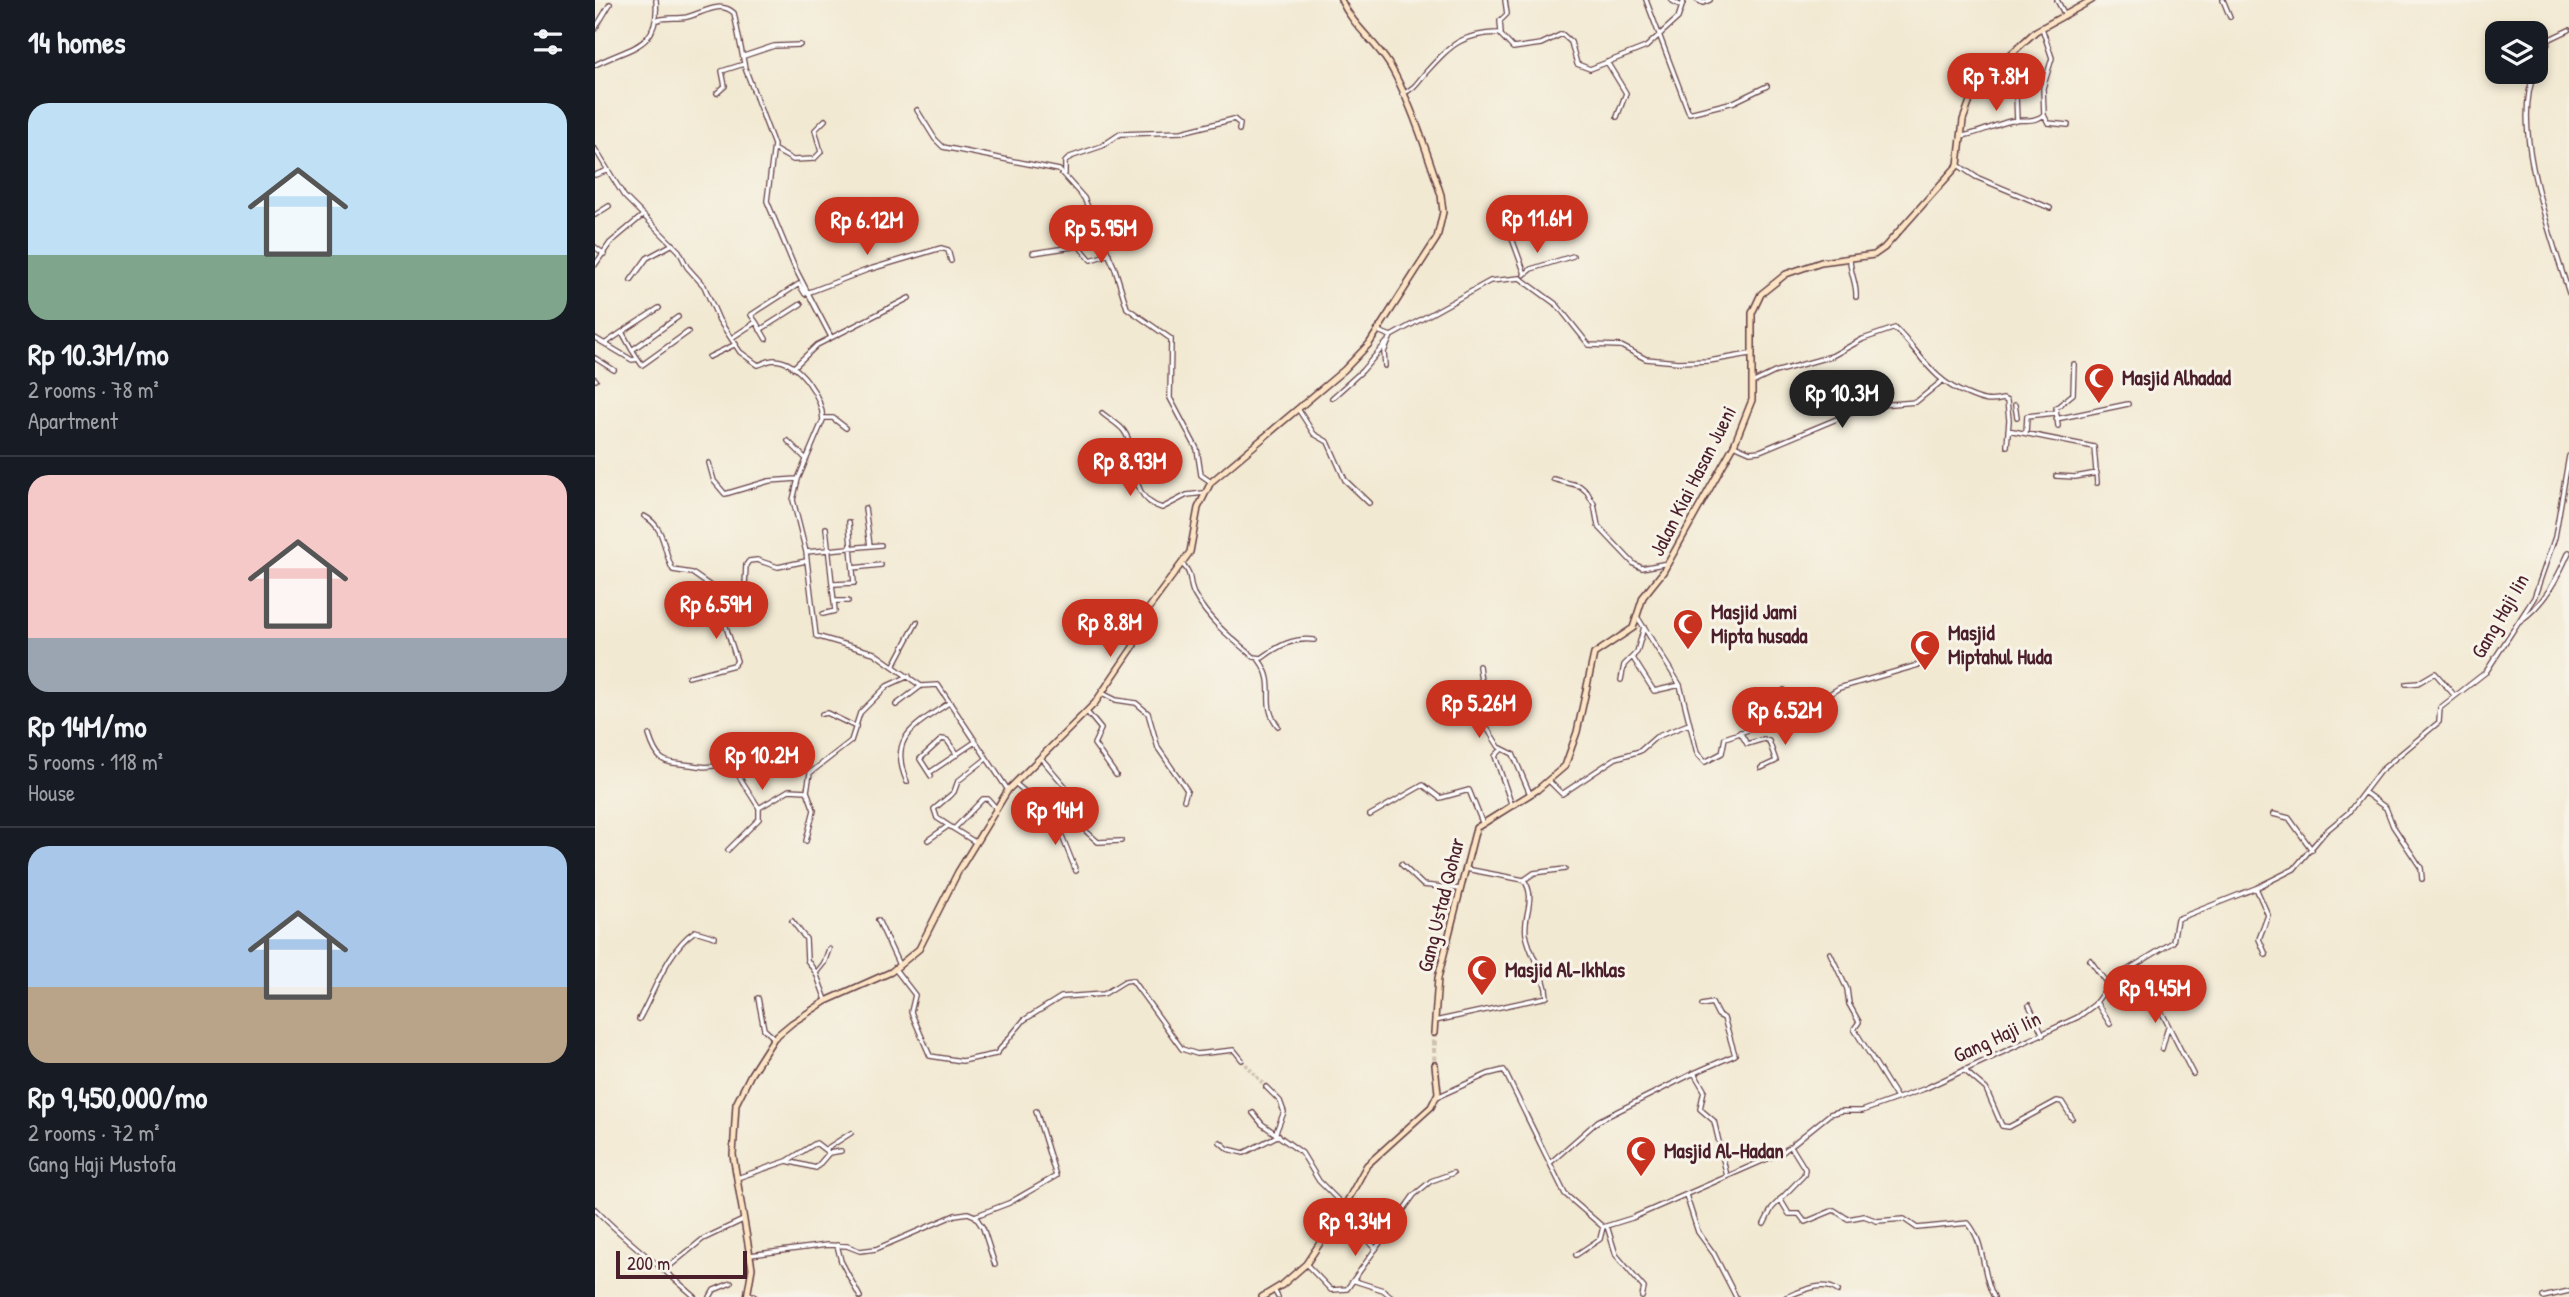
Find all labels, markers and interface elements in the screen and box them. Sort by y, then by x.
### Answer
map controls [2485,21,2548,84]
button: layers [2485,21,2548,84]
text: 14 homes [28,22,126,62]
icon: filters [529,23,567,61]
pin: Rp 7.8M [1931,54,2061,113]
text: Rp 7.8M [1963,60,2029,91]
icon: home [235,149,361,275]
pin: Rp 11.6M [1465,196,1609,255]
pin: Rp 6.12M [795,198,939,257]
text: Rp 11.6M [1502,202,1572,233]
text: Rp 6.12M [831,204,903,235]
pin: Rp 5.95M [1029,205,1173,265]
text: Rp 5.95M [1065,212,1137,243]
text: Rp 10.3M/mo [28,334,169,374]
mosque icon: Masjid Alhadad [2082,361,2116,405]
place label: Masjid Alhadad [2122,363,2232,392]
pin: Rp 10.3M [1770,370,1914,430]
text: 2 rooms · 78 m² [28,374,159,405]
text: Rp 10.3M [1805,377,1879,408]
street label: Jalan Kiai Hasan Jueni [1642,401,1743,561]
text: Apartment [28,405,118,436]
pin: Rp 8.93M [1058,438,1202,498]
text: Rp 8.93M [1094,445,1166,476]
icon: home [235,521,361,647]
street label: Gang Haji Iin [2464,568,2536,664]
pin: Rp 6.59M [644,582,788,641]
text: Rp 6.59M [680,588,752,619]
place label: Masjid Jami Mipta husada [1711,597,1808,651]
pin: Rp 8.8M [1045,600,1175,659]
text: Rp 8.8M [1078,606,1142,637]
mosque icon: Masjid Jami Mipta husada [1671,607,1705,651]
place label: Masjid Miptahul Huda [1948,618,2053,672]
mosque icon: Masjid Miptahul Huda [1908,628,1942,672]
pin: Rp 5.26M [1407,680,1551,740]
text: Rp 5.26M [1442,687,1516,718]
pin: Rp 6.52M [1713,688,1857,747]
text: Rp 6.52M [1748,694,1822,725]
text: Rp 14M/mo [28,706,147,746]
pin: Rp 10.2M [690,732,834,792]
text: Rp 10.2M [725,739,799,770]
text: 5 rooms · 118 m² [28,746,163,777]
text: House [28,777,75,808]
pin: Rp 14M [998,788,1112,847]
text: Rp 14M [1027,794,1083,825]
street label: Gang Ustad Qohar [1410,835,1471,975]
icon: home [235,892,361,1018]
mosque icon: Masjid Al-Ikhlas [1465,953,1499,997]
place label: Masjid Al-Ikhlas [1505,955,1625,984]
pin: Rp 9.45M [2083,965,2227,1025]
text: Rp 9.45M [2120,972,2190,1003]
street label: Gang Haji Iin [1948,1004,2045,1069]
text: Rp 9,450,000/mo [28,1077,207,1117]
text: 2 rooms · 72 m² [28,1117,160,1148]
mosque icon: Masjid Al-Hadan [1624,1134,1658,1178]
place label: Masjid Al-Hadan [1664,1136,1784,1165]
text: Gang Haji Mustofa [28,1148,176,1179]
pin: Rp 9.34M [1283,1198,1427,1258]
text: Rp 9.34M [1319,1205,1391,1236]
scale bar [616,1248,747,1280]
text: 200 m [627,1250,670,1276]

